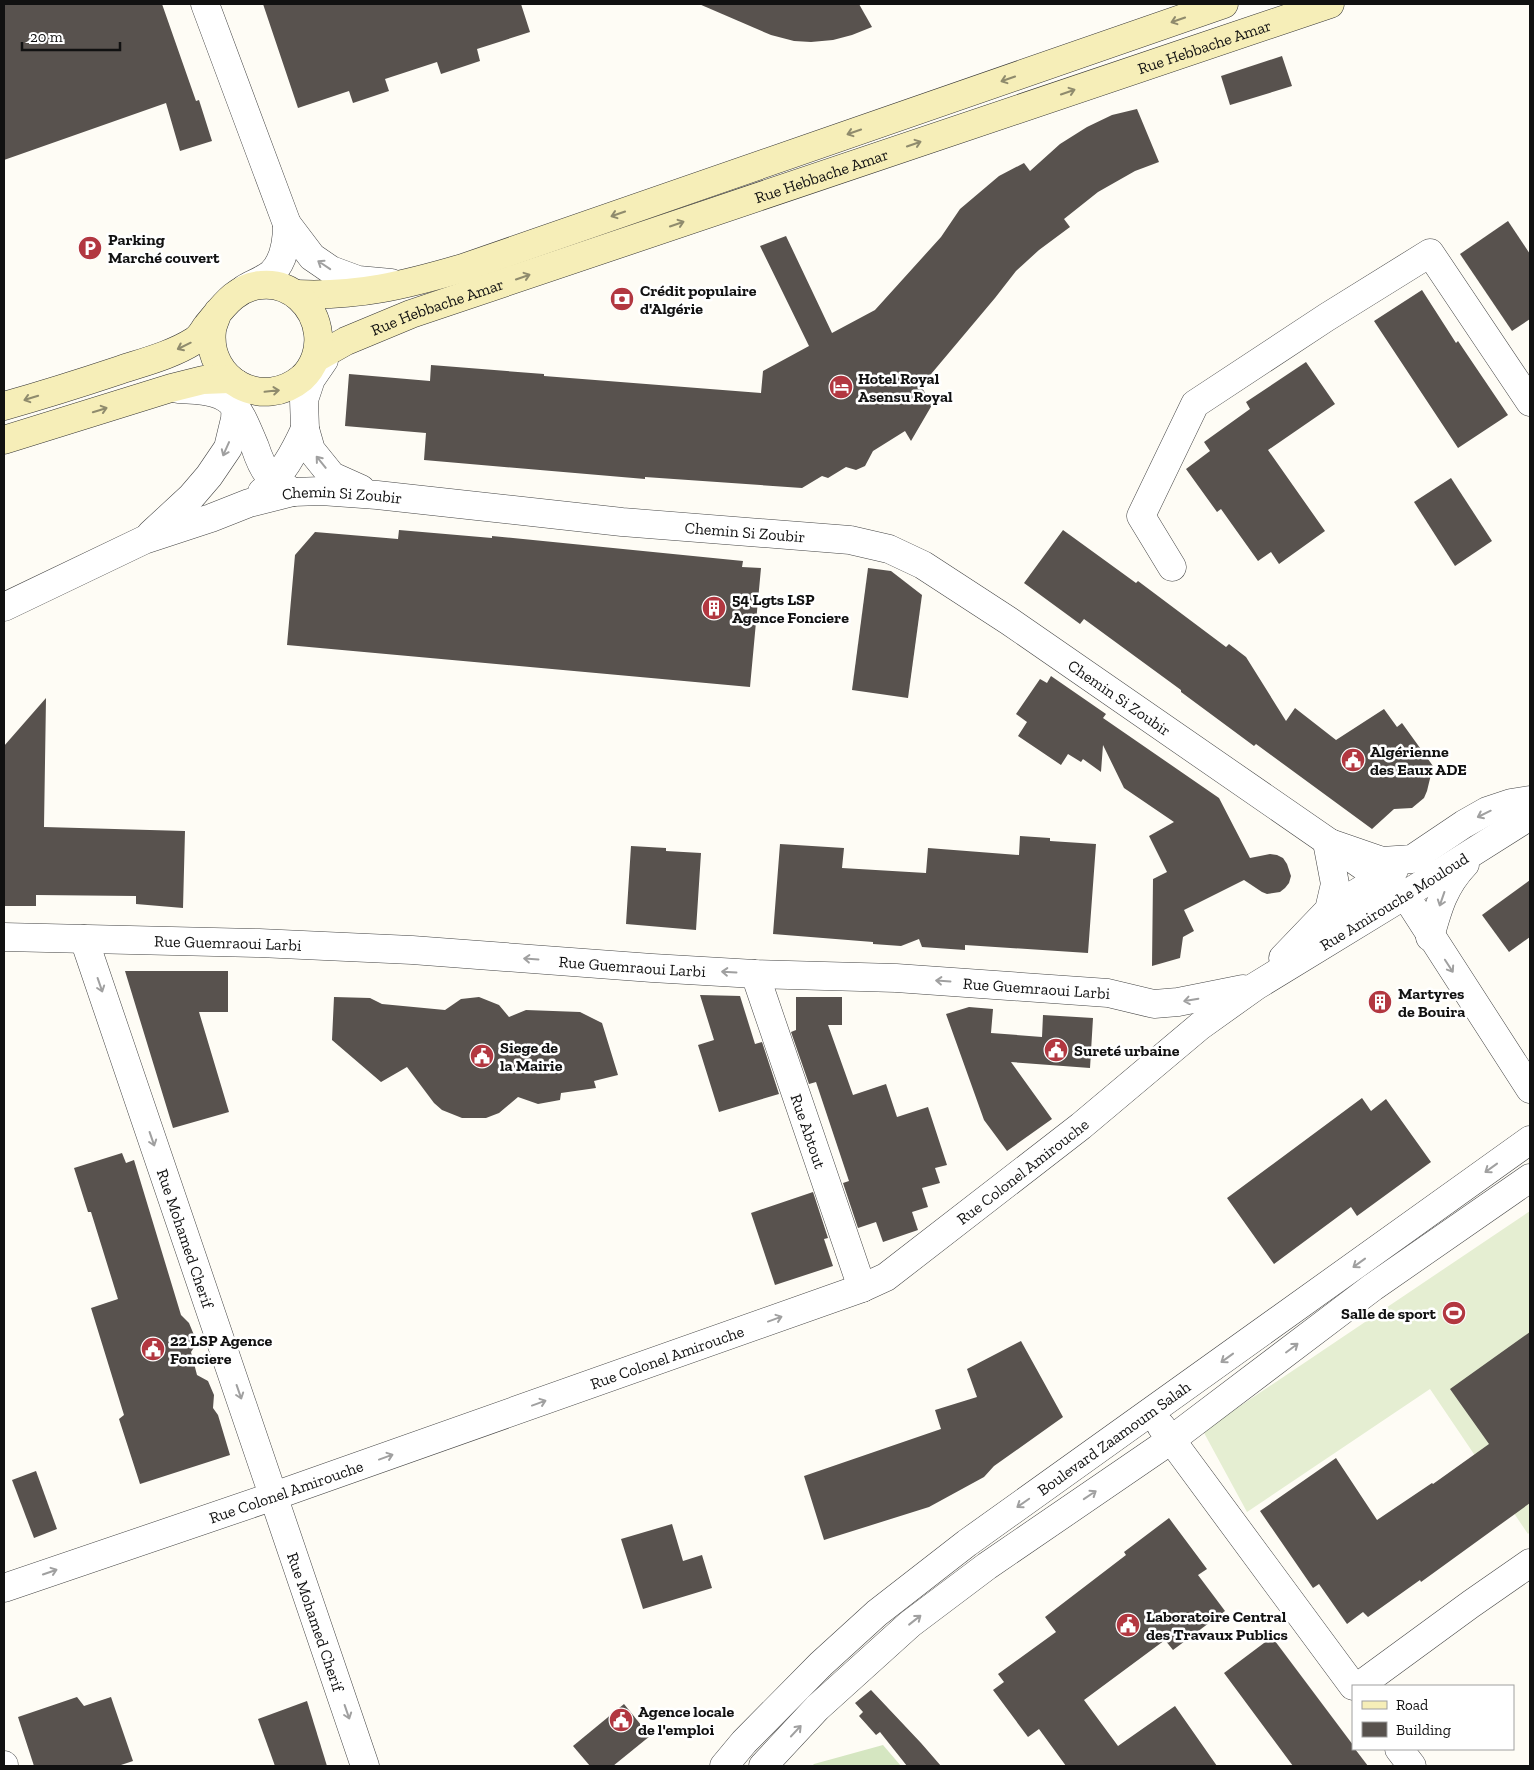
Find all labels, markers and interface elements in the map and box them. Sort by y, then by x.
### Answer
street label: Rue Hebbache Amar [1135,15,1274,78]
one-way arrow [1171,16,1186,25]
scale bar [22,20,120,52]
text: 20 m [30,28,63,46]
one-way arrow [1000,75,1016,85]
one-way arrow [1060,87,1075,96]
one-way arrow [847,128,863,138]
one-way arrow [906,138,922,148]
street label: Rue Hebbache Amar [752,145,891,207]
one-way arrow [611,210,626,219]
one-way arrow [669,219,684,228]
place label: Parking Marché couvert [108,230,220,267]
parking icon: Parking Marché couvert [77,235,103,261]
one-way arrow [317,260,331,270]
one-way arrow [515,272,531,281]
street label: Rue Hebbache Amar [368,274,506,340]
place label: Crédit populaire d'Algérie [640,281,757,318]
bank icon: Crédit populaire d'Algérie [609,286,635,312]
one-way arrow [177,341,192,351]
place label: Hotel Royal Asensu Royal [858,369,953,406]
hotel icon: Hotel Royal Asensu Royal [828,374,854,400]
one-way arrow [264,386,280,396]
one-way arrow [23,394,39,404]
one-way arrow [92,404,108,414]
one-way arrow [220,441,230,456]
one-way arrow [315,456,326,469]
street label: Chemin Si Zoubir [280,482,403,508]
street label: Chemin Si Zoubir [684,518,806,546]
place label: 54 Lgts LSP Agence Fonciere [732,590,849,627]
building icon: 54 Lgts LSP Agence Fonciere [701,595,727,621]
street label: Chemin Si Zoubir [1064,656,1175,740]
place label: Algérienne des Eaux ADE [1370,742,1467,779]
public building icon: Algérienne des Eaux ADE [1340,747,1366,773]
one-way arrow [1477,809,1492,819]
street label: Rue Amirouche Mouloud [1316,848,1472,955]
one-way arrow [1437,891,1446,906]
street label: Rue Guemraoui Larbi [154,932,303,955]
street label: Rue Guemraoui Larbi [558,952,707,981]
one-way arrow [524,954,540,963]
one-way arrow [1444,959,1455,973]
one-way arrow [721,968,737,977]
street label: Rue Guemraoui Larbi [962,974,1111,1003]
one-way arrow [96,976,105,992]
one-way arrow [936,977,952,986]
place label: Martyres de Bouira [1398,984,1465,1021]
building icon: Martyres de Bouira [1367,989,1393,1015]
one-way arrow [1184,995,1200,1005]
public building icon: Sureté urbaine [1043,1037,1069,1063]
place label: Siege de la Mairie [500,1038,563,1075]
place label: Sureté urbaine [1074,1041,1180,1060]
public building icon: Siege de la Mairie [469,1043,495,1069]
street label: Rue Abtout [787,1092,830,1171]
street label: Rue Colonel Amirouche [953,1115,1093,1229]
one-way arrow [148,1130,158,1146]
one-way arrow [1484,1163,1498,1173]
street label: Rue Mohamed Cherif [153,1166,218,1312]
one-way arrow [1352,1258,1366,1268]
sports icon: Salle de sport [1441,1300,1467,1326]
place label: Salle de sport [1341,1304,1437,1323]
one-way arrow [766,1314,782,1323]
street label: Rue Colonel Amirouche [588,1322,746,1393]
place label: 22 LSP Agence Fonciere [170,1331,273,1368]
public building icon: 22 LSP Agence Fonciere [140,1336,166,1362]
one-way arrow [1285,1343,1298,1354]
one-way arrow [1220,1353,1234,1363]
street label: Boulevard Zaamoum Salah [1034,1377,1194,1500]
one-way arrow [234,1383,244,1399]
one-way arrow [531,1397,547,1407]
one-way arrow [377,1452,393,1461]
street label: Rue Colonel Amirouche [207,1456,366,1527]
one-way arrow [1083,1490,1097,1500]
one-way arrow [1016,1498,1030,1508]
street label: Rue Mohamed Cherif [283,1550,349,1696]
one-way arrow [42,1567,57,1576]
place label: Laboratoire Central des Travaux Publics [1146,1607,1288,1644]
public building icon: Laboratoire Central des Travaux Publics [1115,1612,1141,1638]
one-way arrow [908,1615,921,1626]
legend [1352,1685,1514,1750]
text: Road [1396,1696,1429,1714]
place label: Agence locale de l'emploi [638,1702,734,1739]
one-way arrow [342,1703,352,1719]
public building icon: Agence locale de l'emploi [608,1707,634,1733]
text: Building [1396,1721,1451,1739]
one-way arrow [790,1724,802,1737]

